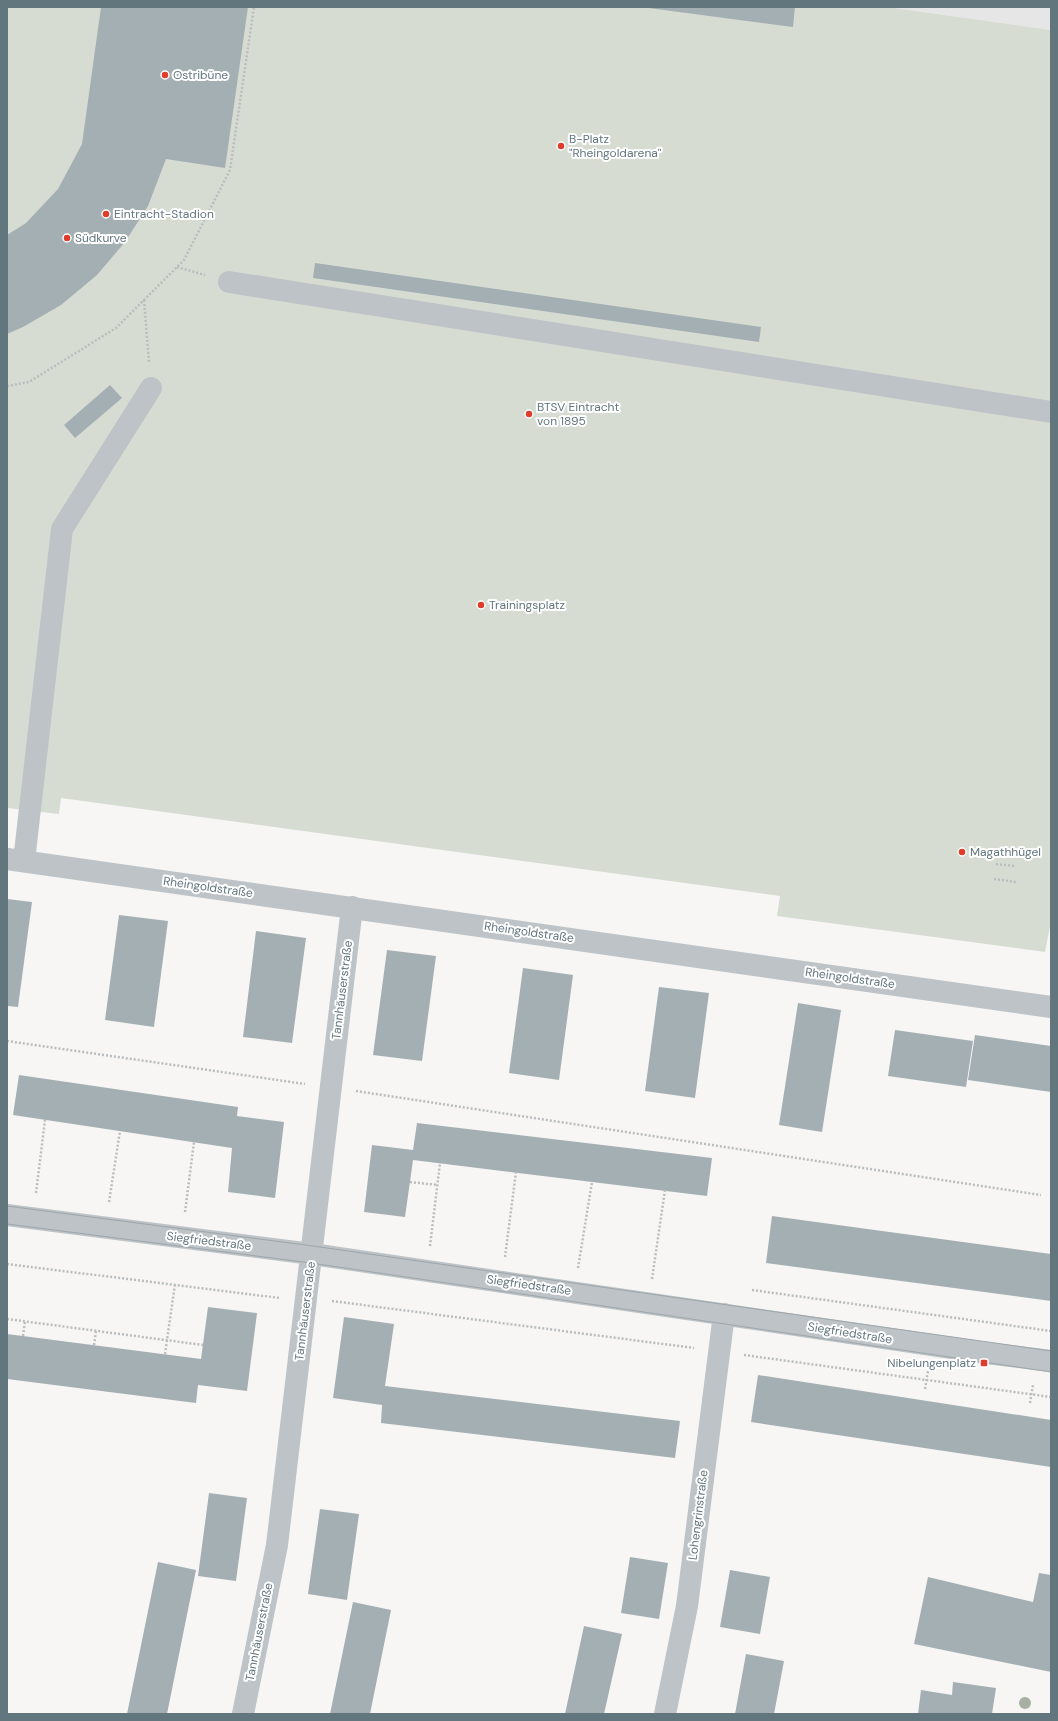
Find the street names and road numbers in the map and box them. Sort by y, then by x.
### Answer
street label: Rheingoldstraße [162,873,254,901]
street label: Rheingoldstraße [483,918,575,946]
street label: Tannhäuserstraße [328,939,356,1040]
street label: Rheingoldstraße [804,964,896,992]
street label: Siegfriedstraße [166,1228,252,1254]
street label: Tannhäuserstraße [291,1260,319,1361]
street label: Siegfriedstraße [486,1271,572,1299]
street label: Siegfriedstraße [807,1318,893,1348]
street label: Lohengrinstraße [685,1469,711,1561]
street label: Tannhäuserstraße [242,1581,276,1682]

